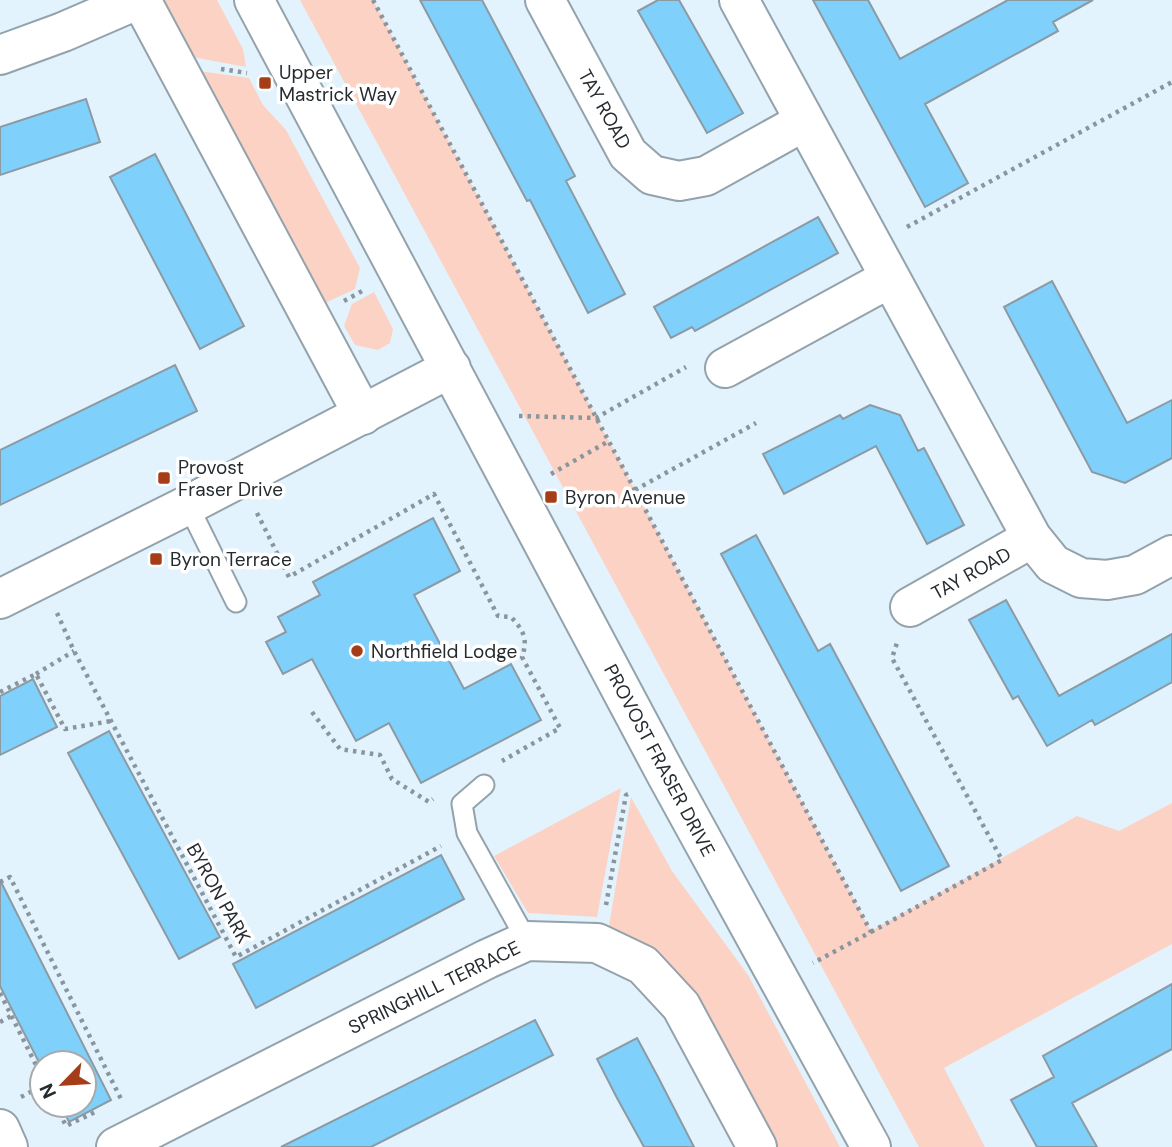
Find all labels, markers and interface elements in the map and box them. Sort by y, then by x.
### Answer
place label: Upper Mastrick Way [279,60,397,107]
street label: TAY ROAD [572,65,637,153]
marker: Upper Mastrick Way [257,75,273,91]
place label: Provost Fraser Drive [178,455,283,502]
marker: Provost Fraser Drive [156,470,172,486]
place label: Byron Avenue [565,485,685,510]
marker: Byron Avenue [543,489,559,505]
street label: TAY ROAD [927,541,1015,606]
place label: Byron Terrace [170,547,292,572]
marker: Byron Terrace [148,551,164,567]
place label: Northfield Lodge [371,639,517,664]
marker: Northfield Lodge [349,643,365,659]
street label: PROVOST FRASER DRIVE [598,660,721,861]
street label: BYRON PARK [181,839,256,948]
street label: SPRINGHILL TERRACE [344,935,524,1040]
north arrow [28,1049,98,1119]
text: N [34,1079,62,1103]

